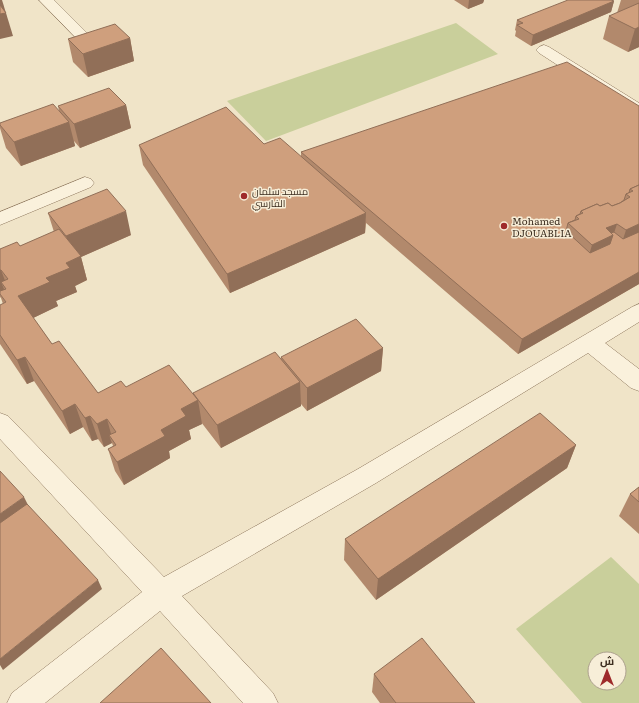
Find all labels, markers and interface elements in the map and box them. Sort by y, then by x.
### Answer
place label: مسجد سلمان الفارسي [252,183,308,211]
marker: مسجد سلمان الفارسي [239,191,249,201]
place label: Mohamed DJOUABLIA [512,213,572,240]
marker: Mohamed DJOUABLIA [499,221,509,231]
north arrow [587,651,627,691]
text: ش [600,652,614,668]

